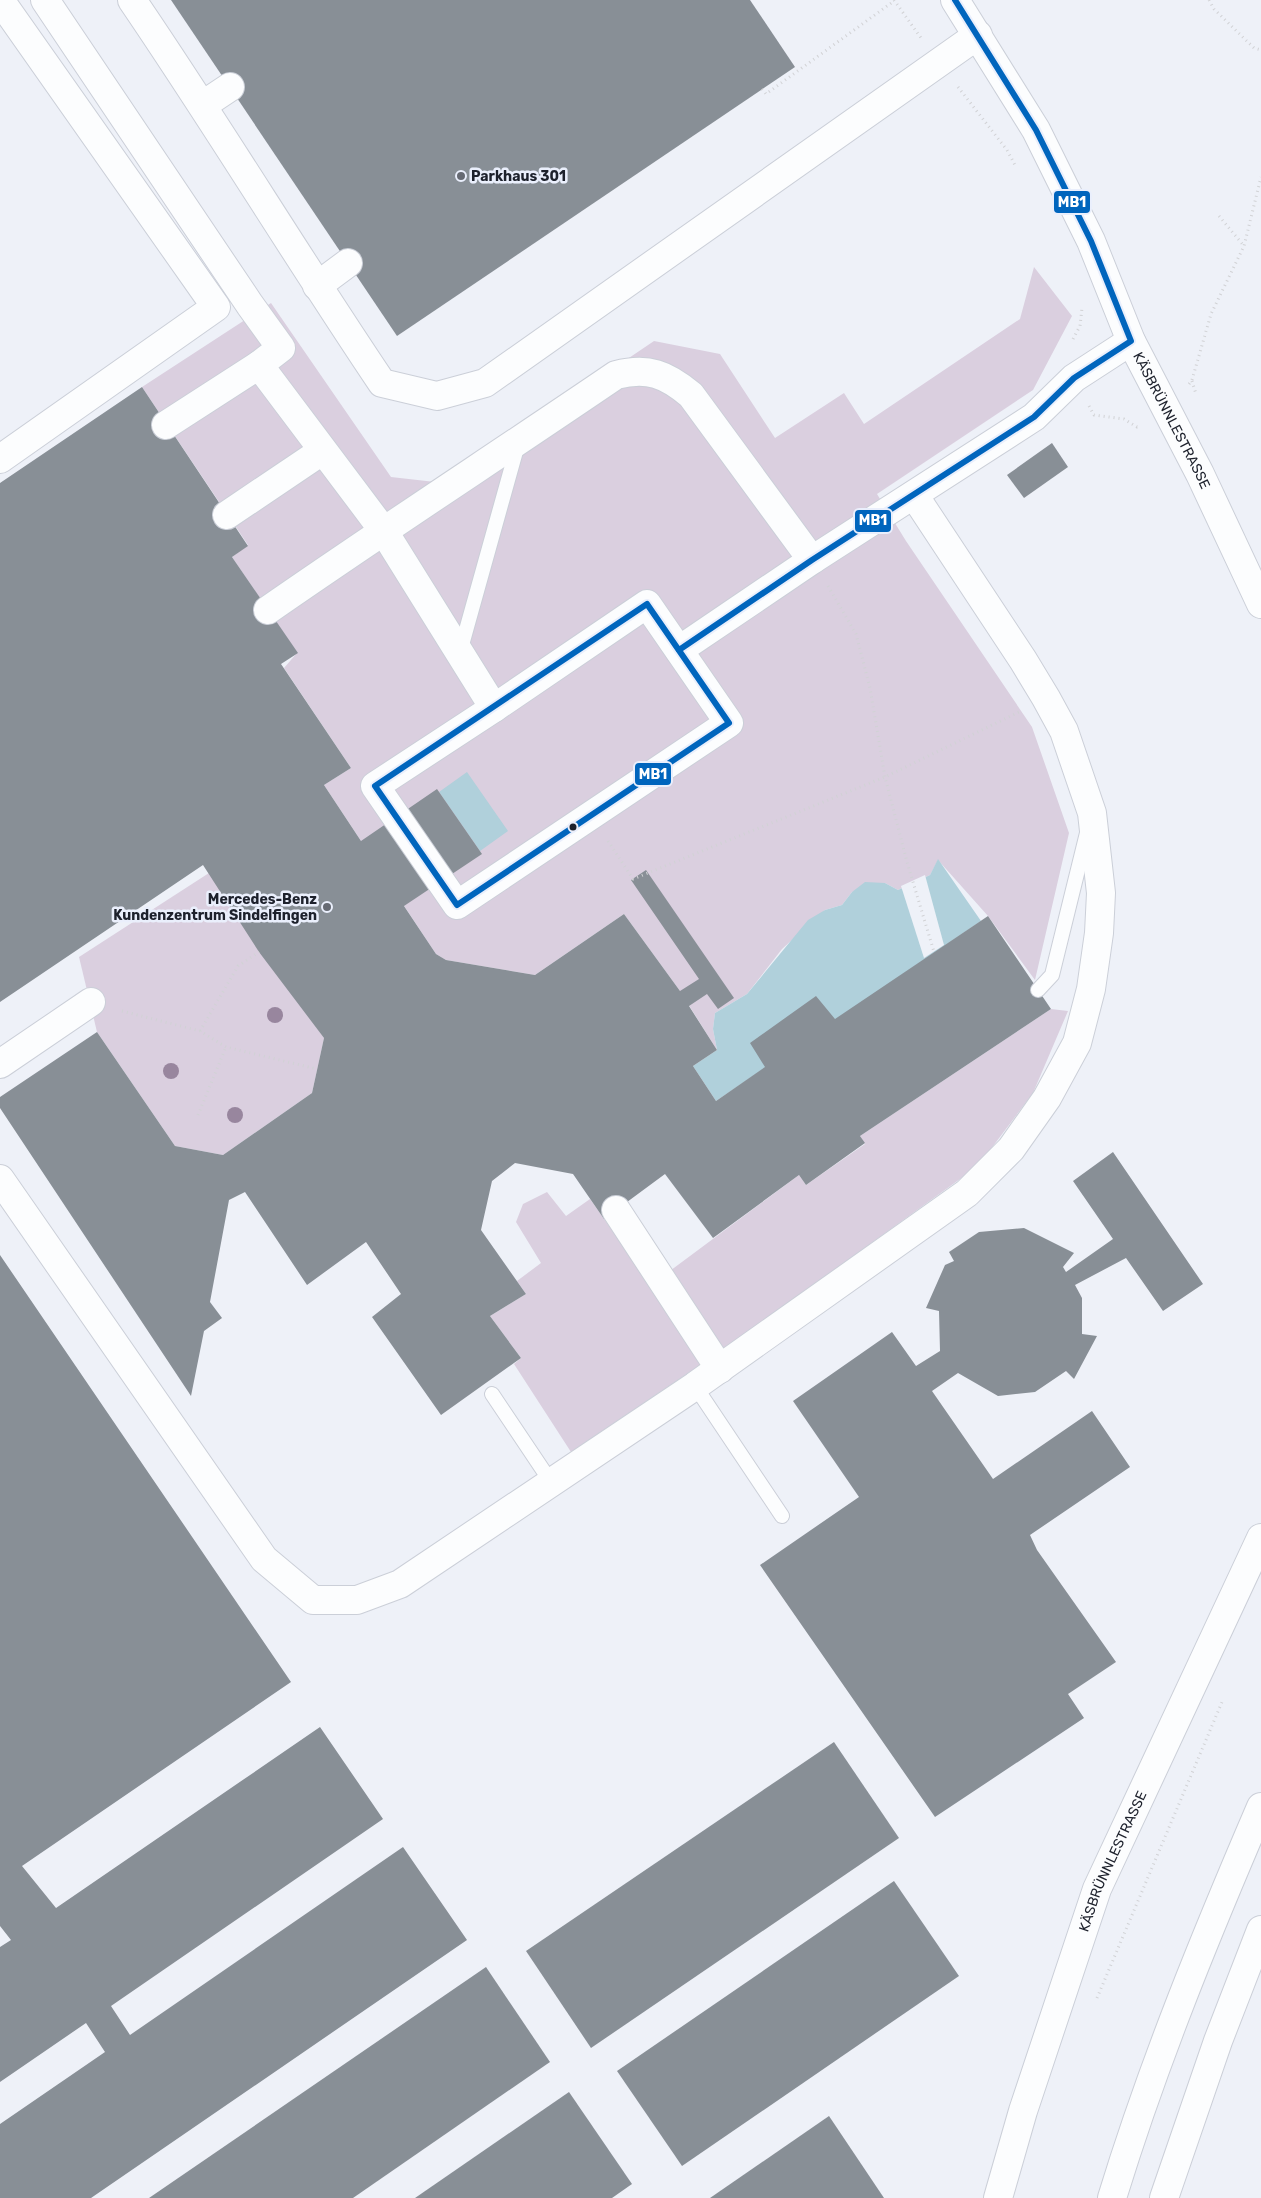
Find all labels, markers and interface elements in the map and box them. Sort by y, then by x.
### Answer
place label: Parkhaus 301 [471,168,566,185]
marker: Parkhaus 301 [455,170,467,182]
line badge: MB1 [1053,190,1091,214]
text: MB1 [1058,194,1086,211]
street label: KÄSBRÜNNLESTRASSE [1130,349,1214,491]
line badge: MB1 [854,509,892,533]
text: MB1 [859,512,887,529]
line badge: MB1 [634,762,672,786]
text: MB1 [639,766,667,783]
unlabelled marker [568,822,578,832]
place label: Mercedes-Benz Kundenzentrum Sindelfingen [113,891,317,924]
marker: Mercedes-Benz Kundenzentrum Sindelfingen [321,901,333,913]
street label: KÄSBRÜNNLESTRASSE [1075,1788,1150,1934]

